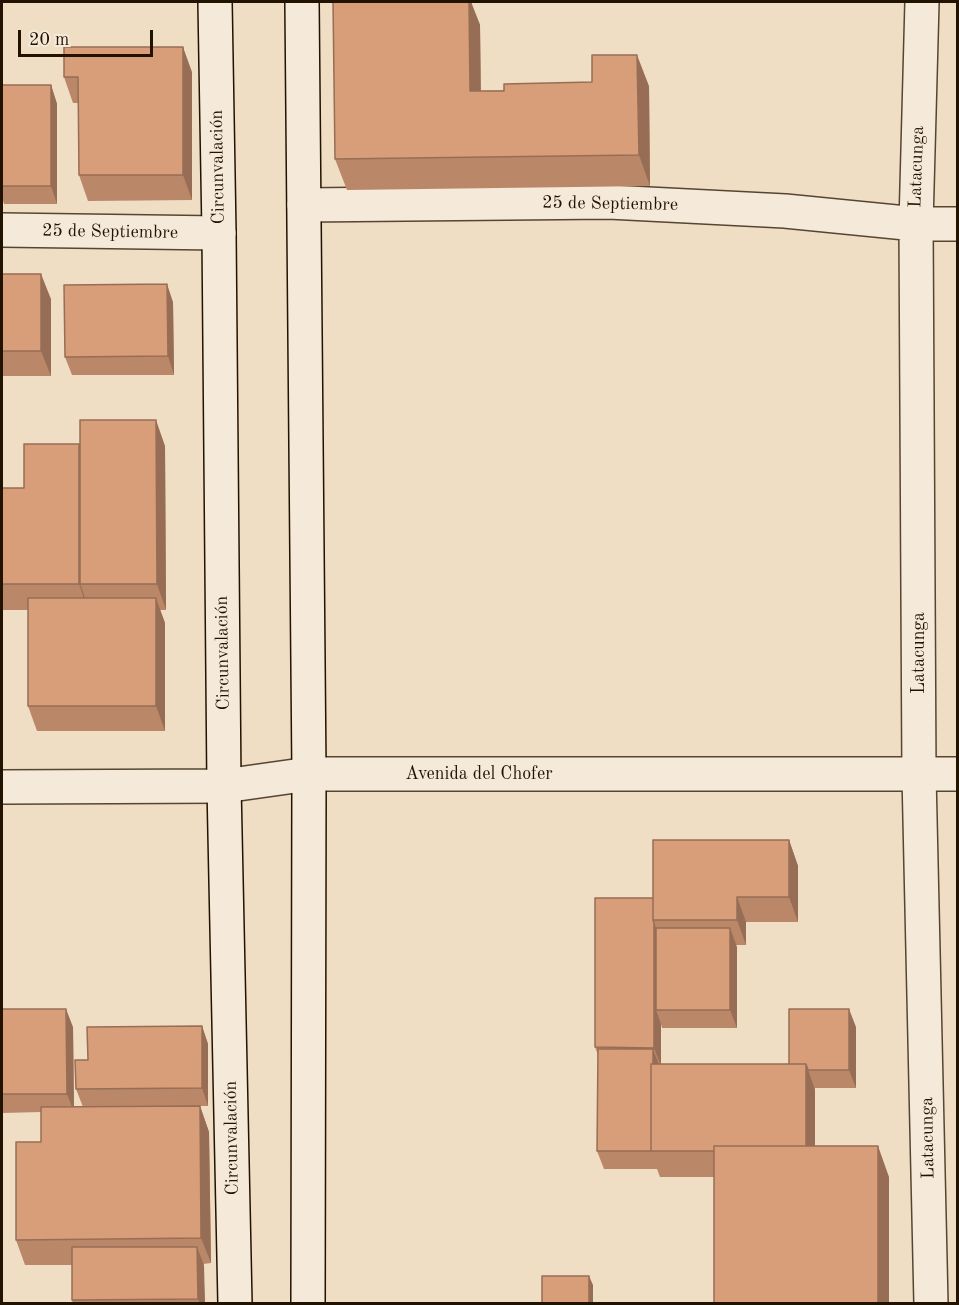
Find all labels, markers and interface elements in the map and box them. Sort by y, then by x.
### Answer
scale bar [21,18,156,56]
text: 20 m [29,31,69,49]
street label: Circunvalación [206,110,230,224]
street label: Latacunga [905,126,929,208]
street label: 25 de Septiembre [542,192,678,216]
street label: 25 de Septiembre [42,220,178,244]
street label: Circunvalación [211,596,235,710]
street label: Latacunga [908,612,930,694]
street label: Avenida del Chofer [405,763,553,785]
street label: Circunvalación [220,1081,244,1195]
street label: Latacunga [916,1097,940,1179]

